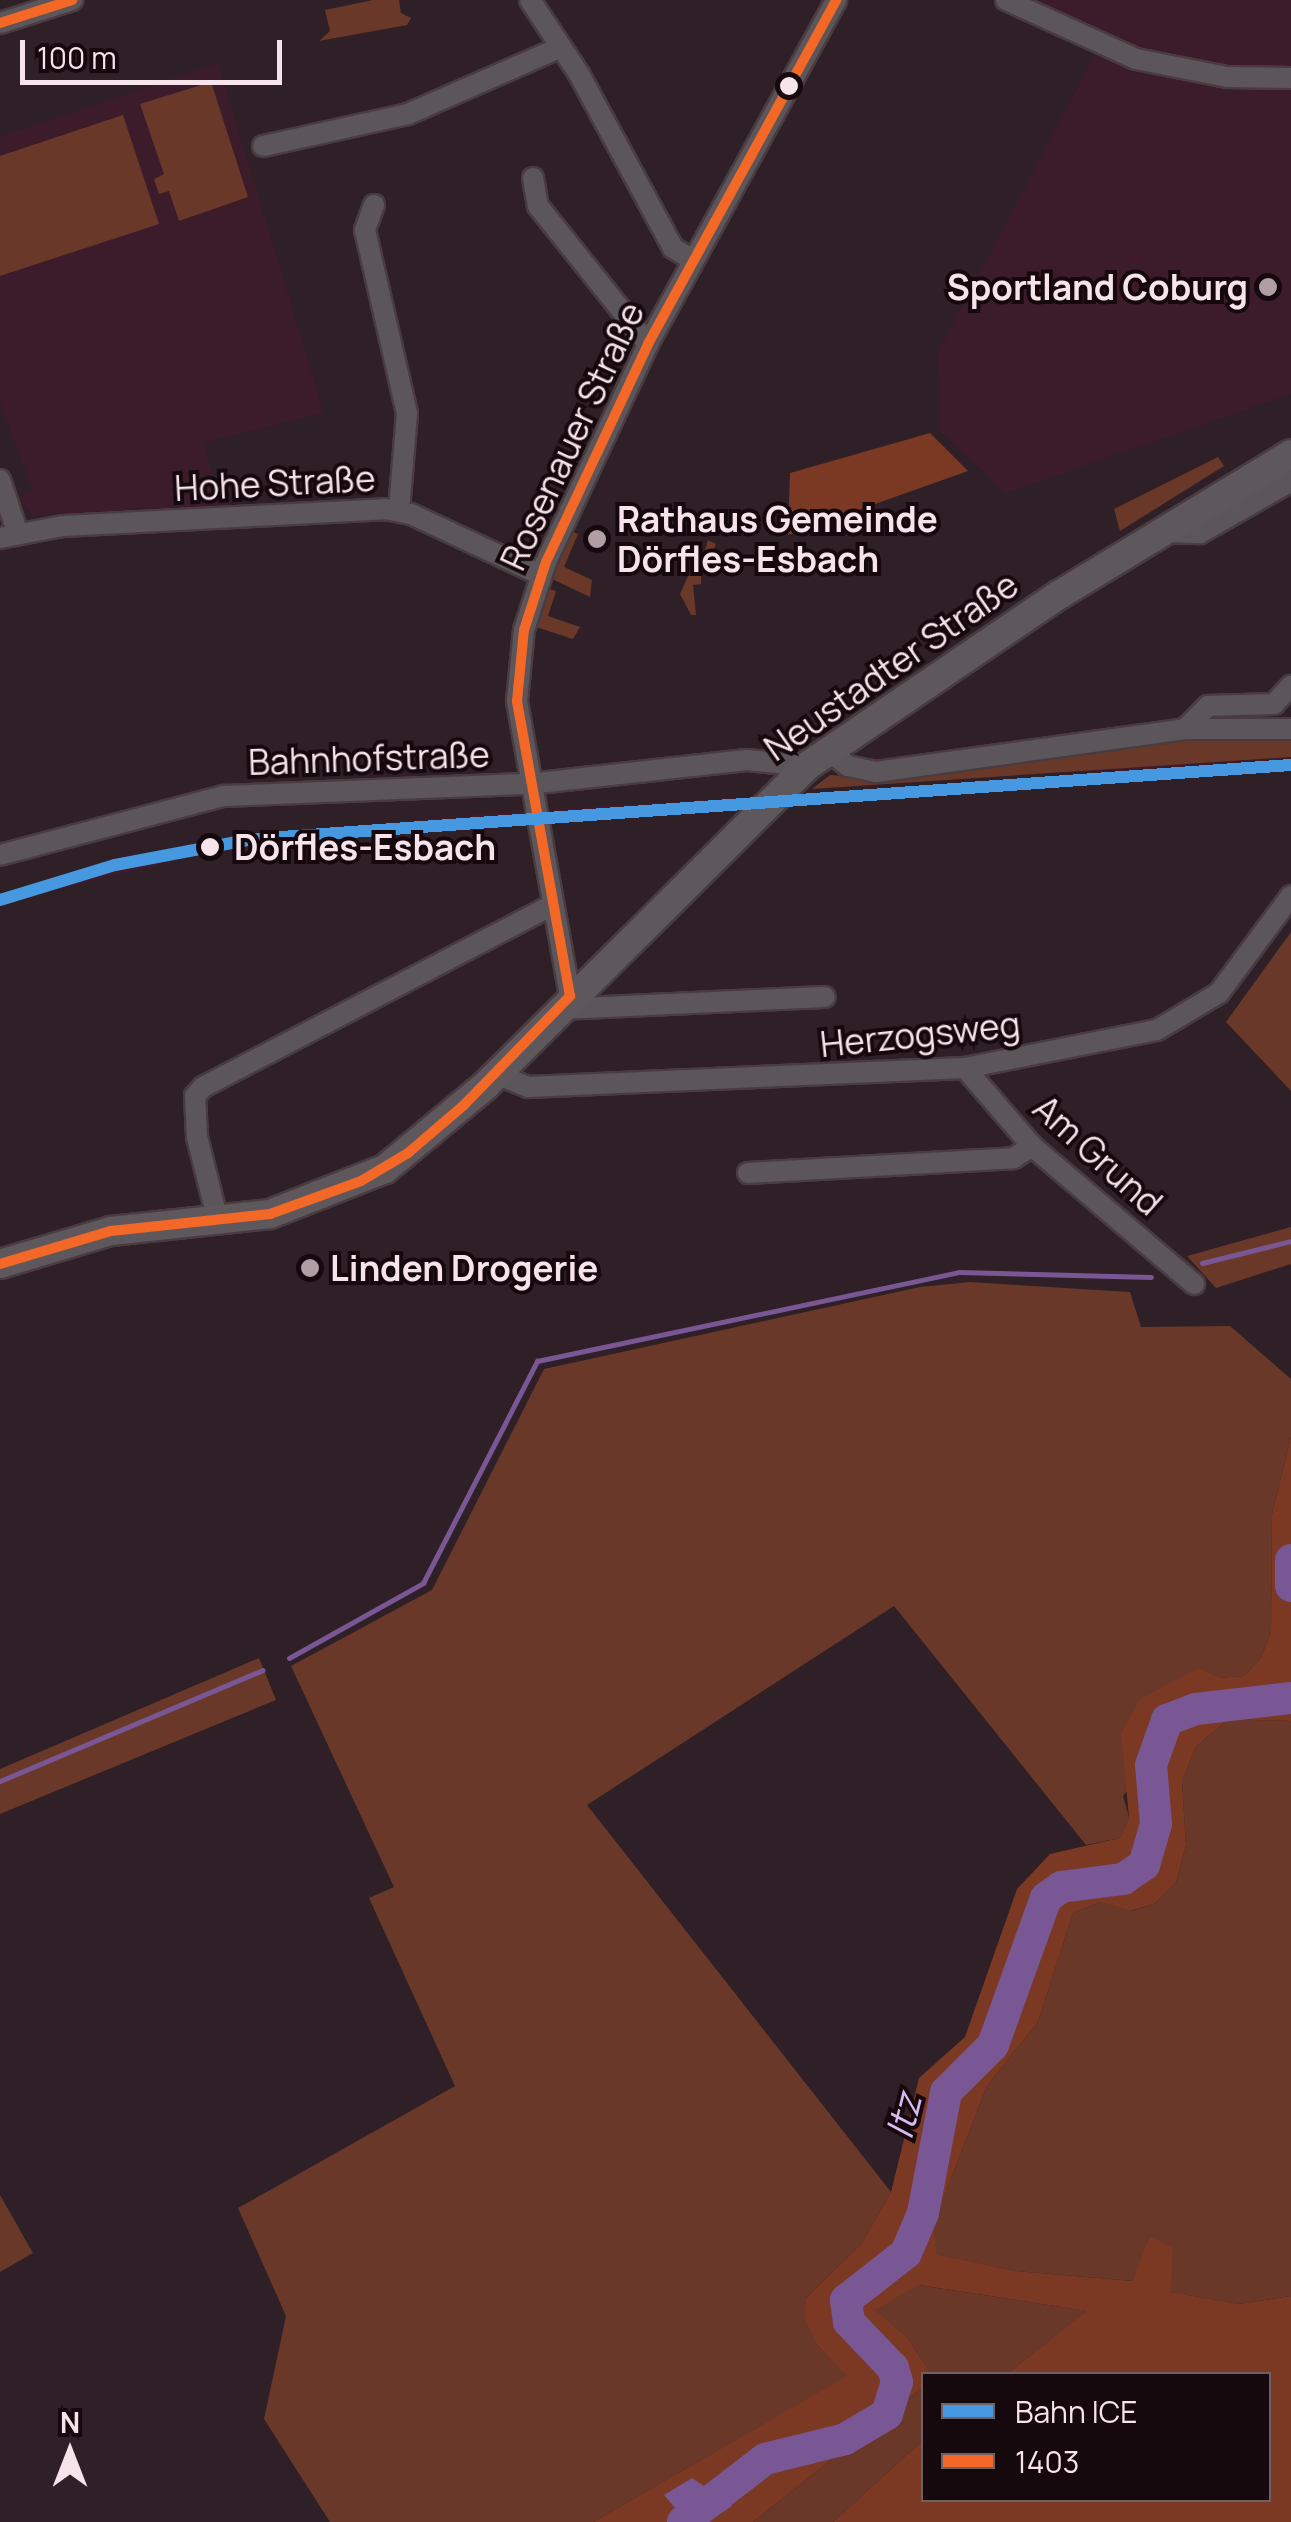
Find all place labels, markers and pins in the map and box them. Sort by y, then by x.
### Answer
unlabelled marker [779,76,799,96]
place label: Sportland Coburg [947,266,1248,308]
marker: Sportland Coburg [1257,276,1279,298]
place label: Rathaus Gemeinde Dörfles-Esbach [617,498,938,580]
marker: Rathaus Gemeinde Dörfles-Esbach [586,528,608,550]
place label: Dörfles-Esbach [234,826,496,868]
marker: Dörfles-Esbach [195,832,225,862]
place label: Linden Drogerie [330,1247,598,1289]
marker: Linden Drogerie [299,1257,321,1279]

